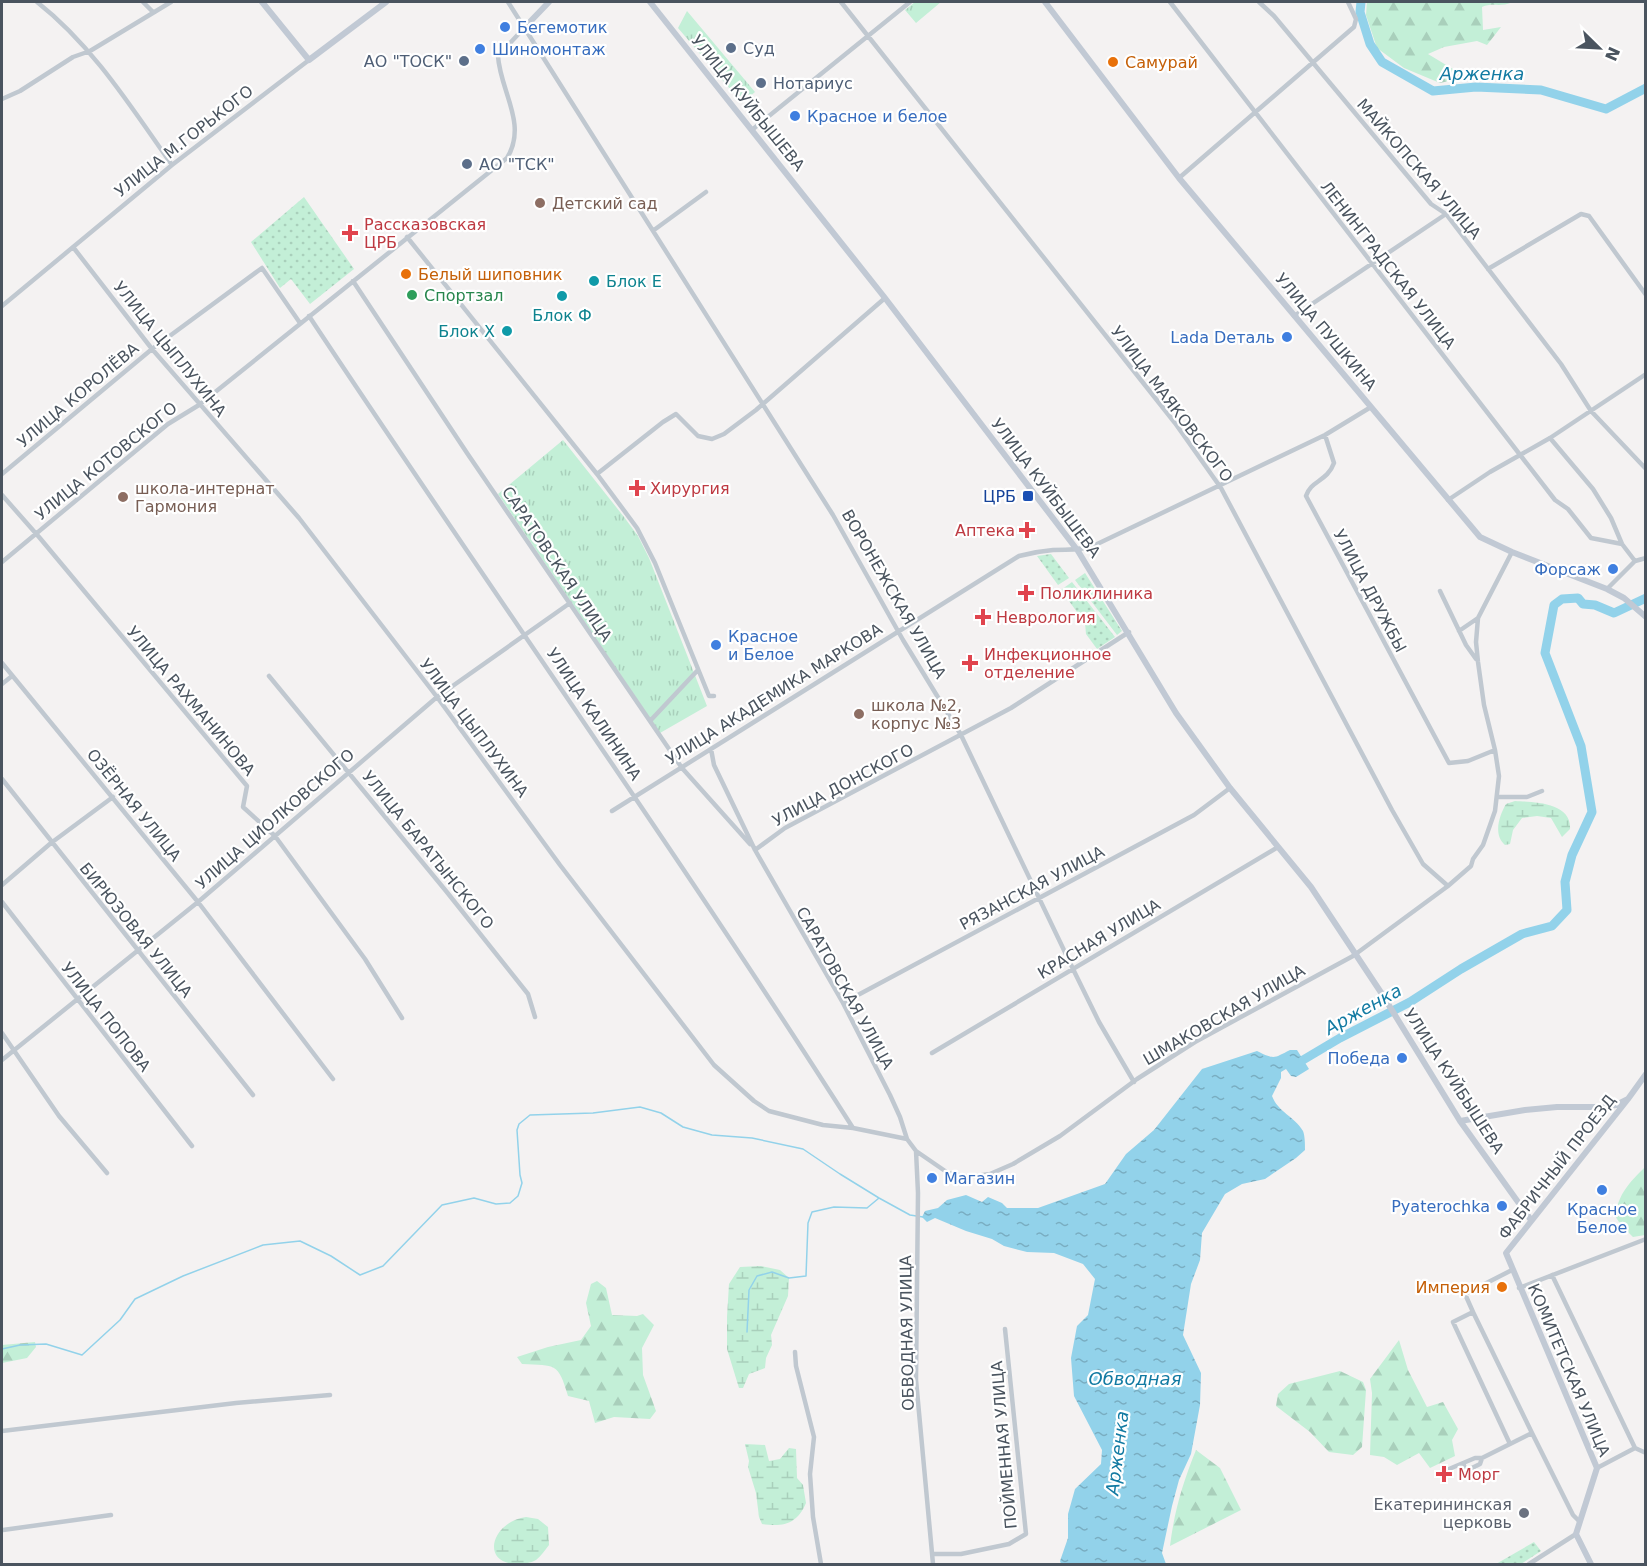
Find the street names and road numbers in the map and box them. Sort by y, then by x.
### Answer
street label: УЛИЦА КУЙБЫШЕВА [687,31,809,175]
street label: УЛИЦА М.ГОРЬКОГО [111,81,257,201]
street label: МАЙКОПСКАЯ УЛИЦА [1353,95,1485,243]
street label: ЛЕНИНГРАДСКАЯ УЛИЦА [1317,177,1459,353]
street label: УЛИЦА ПУШКИНА [1271,269,1381,395]
street label: УЛИЦА ЦЫПЛУХИНА [110,278,230,420]
street label: УЛИЦА МАЯКОВСКОГО [1107,322,1237,486]
street label: УЛИЦА КОРОЛЁВА [13,339,143,451]
street label: УЛИЦА КОТОВСКОГО [31,398,181,524]
street label: УЛИЦА КУЙБЫШЕВА [987,415,1105,561]
street label: САРАТОВСКАЯ УЛИЦА [498,483,616,645]
street label: ВОРОНЕЖСКАЯ УЛИЦА [838,506,950,682]
street label: УЛИЦА ДРУЖБЫ [1330,526,1410,656]
street label: УЛИЦА АКАДЕМИКА МАРКОВА [662,619,886,769]
street label: УЛИЦА РАХМАНИНОВА [123,622,259,780]
street label: УЛИЦА КАЛИНИНА [543,644,645,784]
street label: УЛИЦА ЦЫПЛУХИНА [416,655,532,801]
street label: УЛИЦА ДОНСКОГО [769,740,917,830]
street label: ОЗЁРНАЯ УЛИЦА [83,745,185,865]
street label: УЛИЦА ЦИОЛКОВСКОГО [192,745,358,893]
street label: УЛИЦА БАРАТЫНСКОГО [358,767,498,933]
street label: РЯЗАНСКАЯ УЛИЦА [957,842,1107,934]
street label: БИРЮЗОВАЯ УЛИЦА [76,859,196,1001]
street label: КРАСНАЯ УЛИЦА [1034,895,1164,983]
street label: САРАТОВСКАЯ УЛИЦА [792,903,898,1073]
street label: УЛИЦА ПОПОВА [57,959,155,1075]
street label: ШМАКОВСКАЯ УЛИЦА [1140,961,1308,1069]
street label: УЛИЦА КУЙБЫШЕВА [1400,1005,1508,1157]
street label: ФАБРИЧНЫЙ ПРОЕЗД [1495,1091,1619,1243]
street label: ОБВОДНАЯ УЛИЦА [896,1255,918,1411]
street label: КОМИТЕТСКАЯ УЛИЦА [1524,1281,1614,1459]
street label: ПОЙМЕННАЯ УЛИЦА [987,1360,1021,1530]

